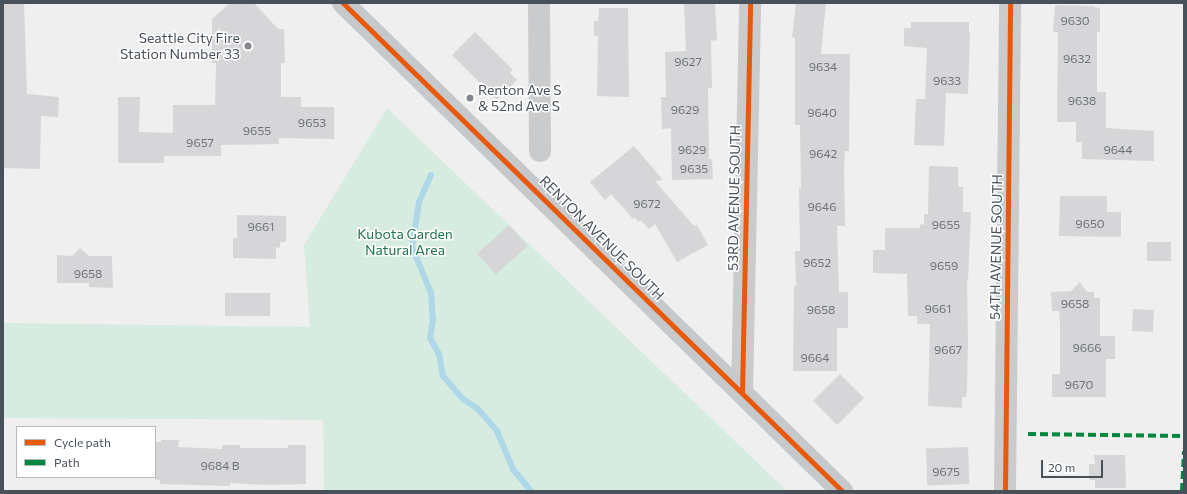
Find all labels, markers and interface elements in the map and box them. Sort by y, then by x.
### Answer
house number: 9630 [1060,14,1090,28]
place label: Seattle City Fire Station Number 33 [120,30,240,62]
marker: Seattle City Fire Station Number 33 [243,41,253,51]
house number: 9632 [1063,52,1091,66]
house number: 9627 [674,55,702,69]
house number: 9634 [809,60,837,74]
house number: 9633 [933,74,961,88]
place label: Renton Ave S & 52nd Ave S [478,82,561,114]
marker: Renton Ave S & 52nd Ave S [465,93,475,103]
house number: 9638 [1068,94,1096,108]
house number: 9629 [671,103,699,117]
house number: 9640 [807,106,837,120]
house number: 9653 [298,116,326,130]
house number: 9655 [243,124,271,138]
street label: 53RD AVENUE SOUTH [724,125,744,271]
house number: 9657 [186,136,214,150]
house number: 9629 [678,143,706,157]
house number: 9644 [1104,143,1132,157]
house number: 9642 [809,147,837,161]
house number: 9635 [680,162,708,176]
street label: RENTON AVENUE SOUTH [536,172,668,304]
street label: 54TH AVENUE SOUTH [986,174,1006,320]
house number: 9672 [633,197,661,211]
house number: 9646 [807,200,837,214]
house number: 9650 [1075,217,1105,231]
house number: 9655 [932,218,960,232]
house number: 9661 [248,220,274,234]
park label: Kubota Garden Natural Area [357,226,453,258]
house number: 9652 [803,256,831,270]
house number: 9659 [930,259,958,273]
house number: 9658 [74,267,102,281]
house number: 9658 [1061,297,1089,311]
house number: 9661 [925,302,951,316]
house number: 9658 [807,303,835,317]
house number: 9666 [1072,341,1102,355]
house number: 9667 [934,343,962,357]
house number: 9664 [800,351,830,365]
house number: 9670 [1065,378,1093,392]
legend [16,426,156,478]
text: Cycle path [54,435,111,449]
scale bar [1043,452,1105,478]
text: Path [54,455,80,469]
house number: 9684 B [200,459,240,473]
text: 20 m [1048,460,1075,474]
house number: 9675 [932,465,960,479]

